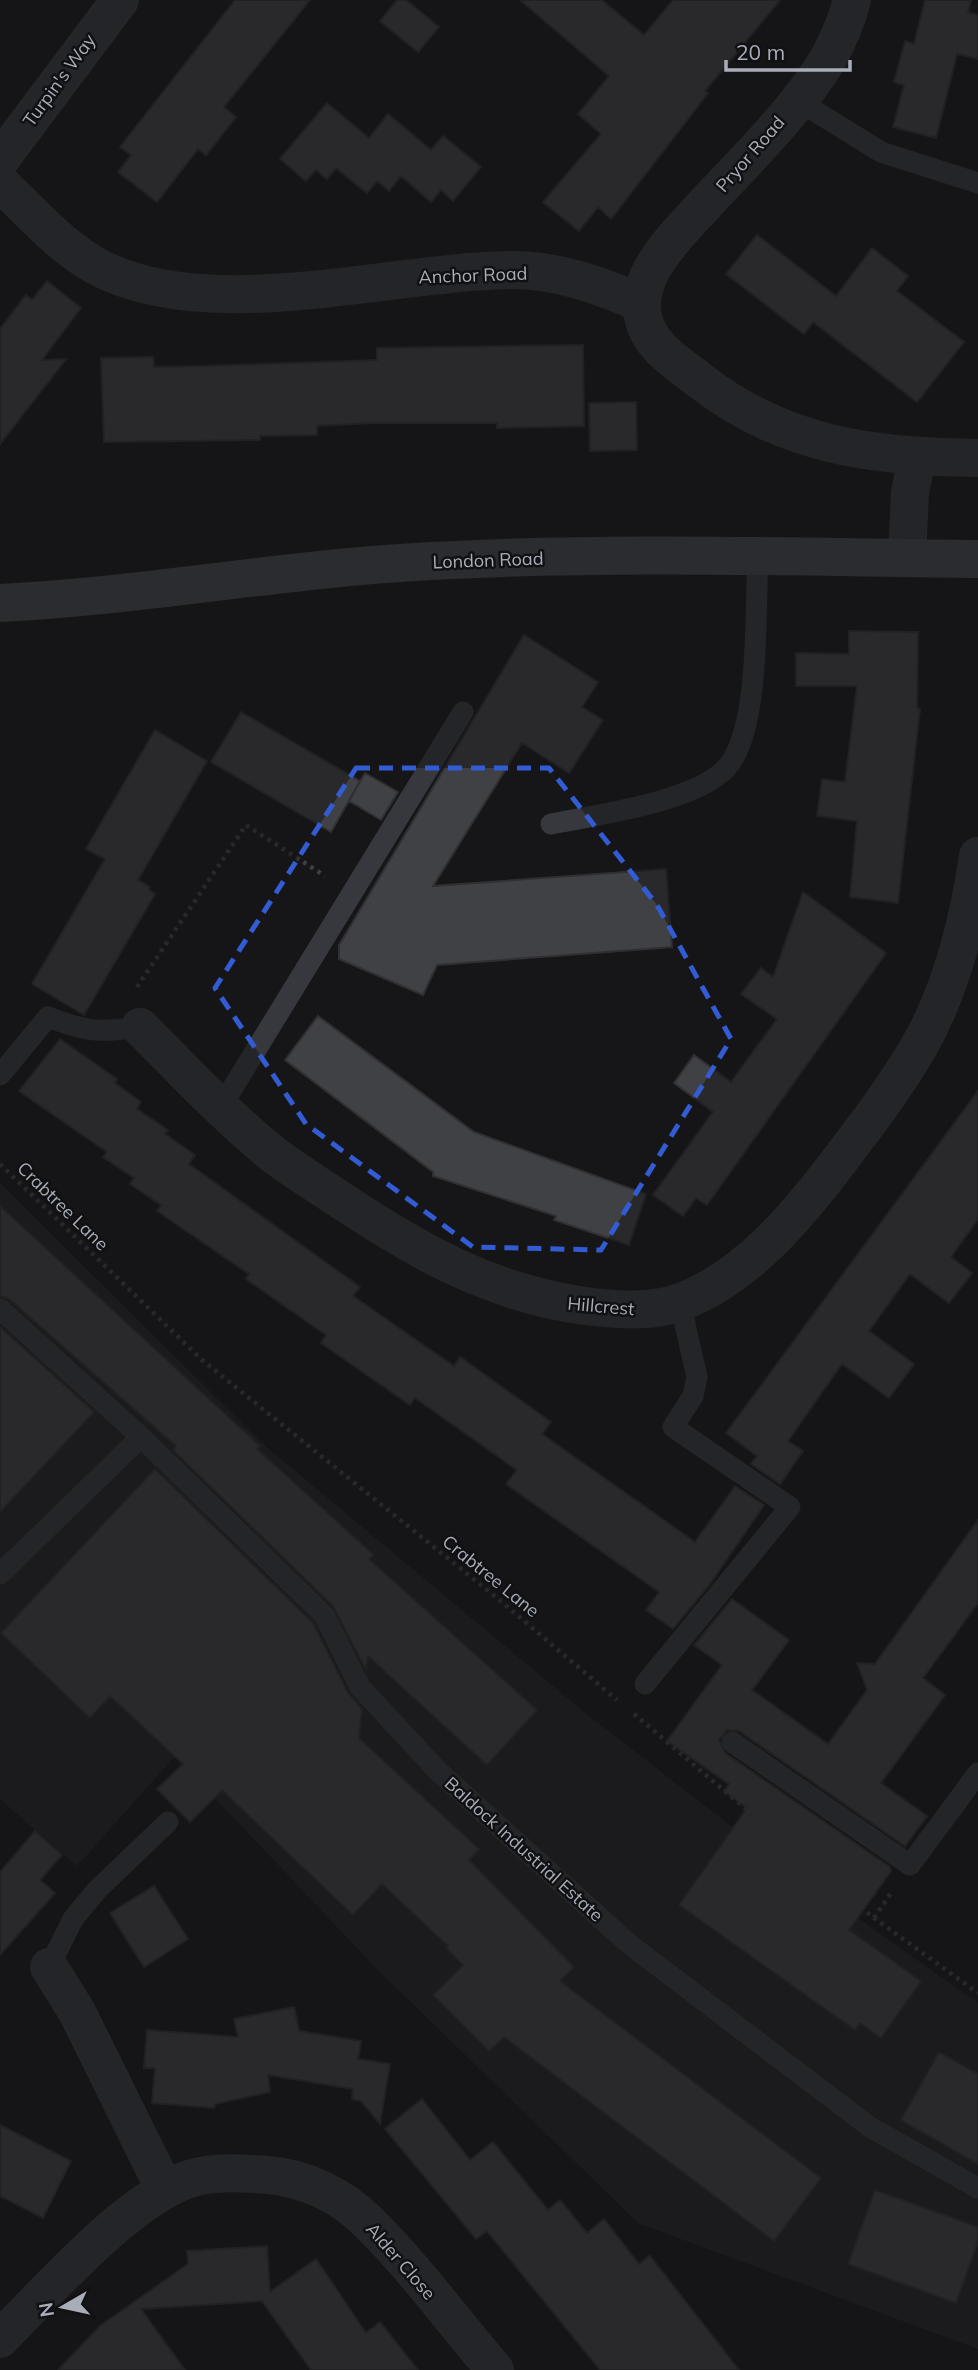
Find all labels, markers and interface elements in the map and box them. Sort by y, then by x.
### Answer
scale bar [726,28,850,72]
street label: Turpin's Way [18,29,101,131]
text: 20 m [736,39,785,65]
street label: Pryor Road [711,111,789,197]
street label: Anchor Road [418,262,528,288]
street label: London Road [432,547,544,573]
street label: Crabtree Lane [12,1157,114,1255]
street label: Hillcrest [567,1292,635,1320]
street label: Crabtree Lane [438,1530,544,1622]
street label: Baldock Industrial Estate [440,1772,608,1926]
street label: Alder Close [361,2218,441,2304]
north arrow [28,2272,98,2342]
text: N [33,2301,59,2319]

